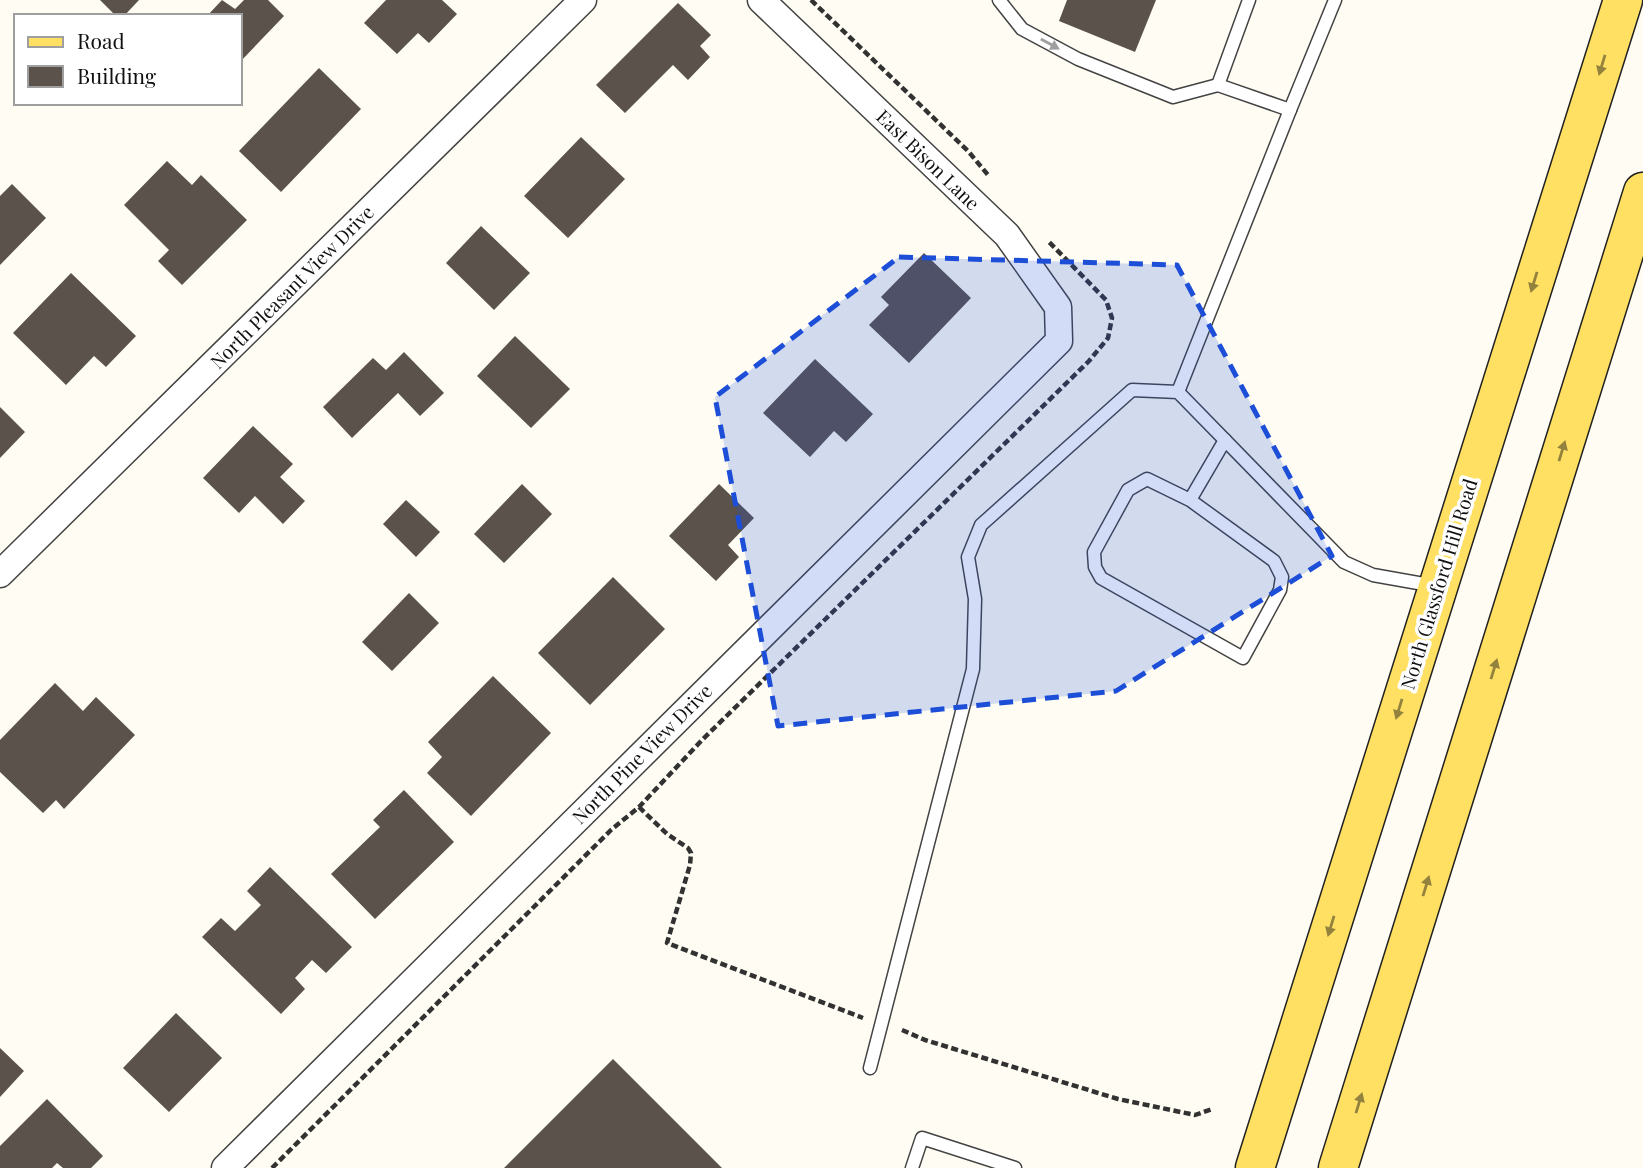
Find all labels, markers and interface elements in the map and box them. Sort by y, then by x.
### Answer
legend [14,14,242,105]
text: Road [77,26,125,54]
one-way arrow [1040,37,1060,49]
one-way arrow [1597,55,1607,76]
text: Building [77,61,156,89]
street label: East Bison Lane [871,103,986,215]
street label: North Pleasant View Drive [204,199,379,374]
one-way arrow [1528,272,1539,293]
one-way arrow [1557,441,1568,462]
street label: North Glassford Hill Road [1394,475,1482,692]
one-way arrow [1490,658,1500,679]
street label: North Pine View Drive [566,678,717,829]
one-way arrow [1394,699,1404,720]
one-way arrow [1422,875,1432,896]
one-way arrow [1325,916,1336,937]
one-way arrow [1354,1092,1364,1113]

